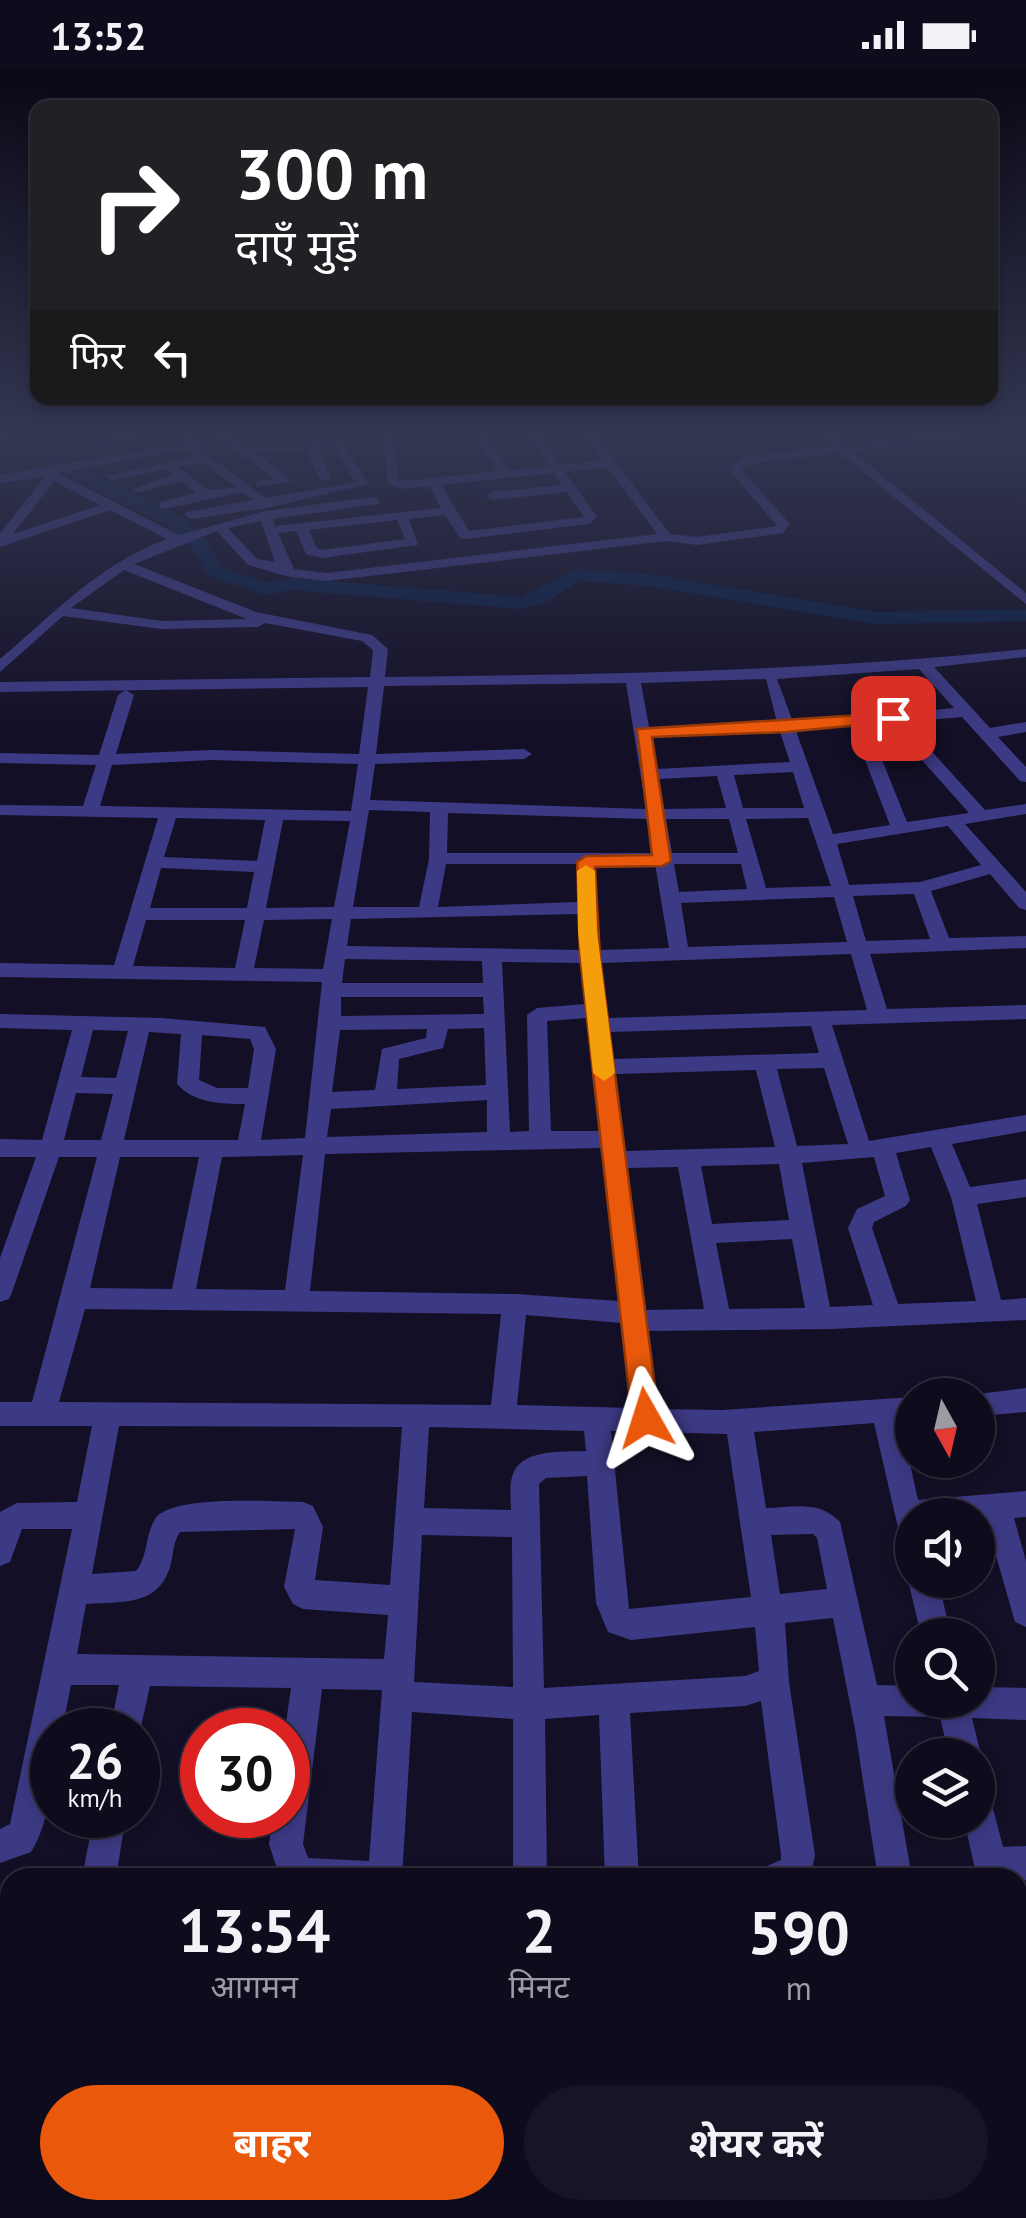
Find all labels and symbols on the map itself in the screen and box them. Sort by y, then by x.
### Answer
pin [851,676,936,761]
position arrow [594,1366,698,1470]
north arrow [895,1378,995,1478]
speed limit sign: 30 [180,1708,310,1838]

